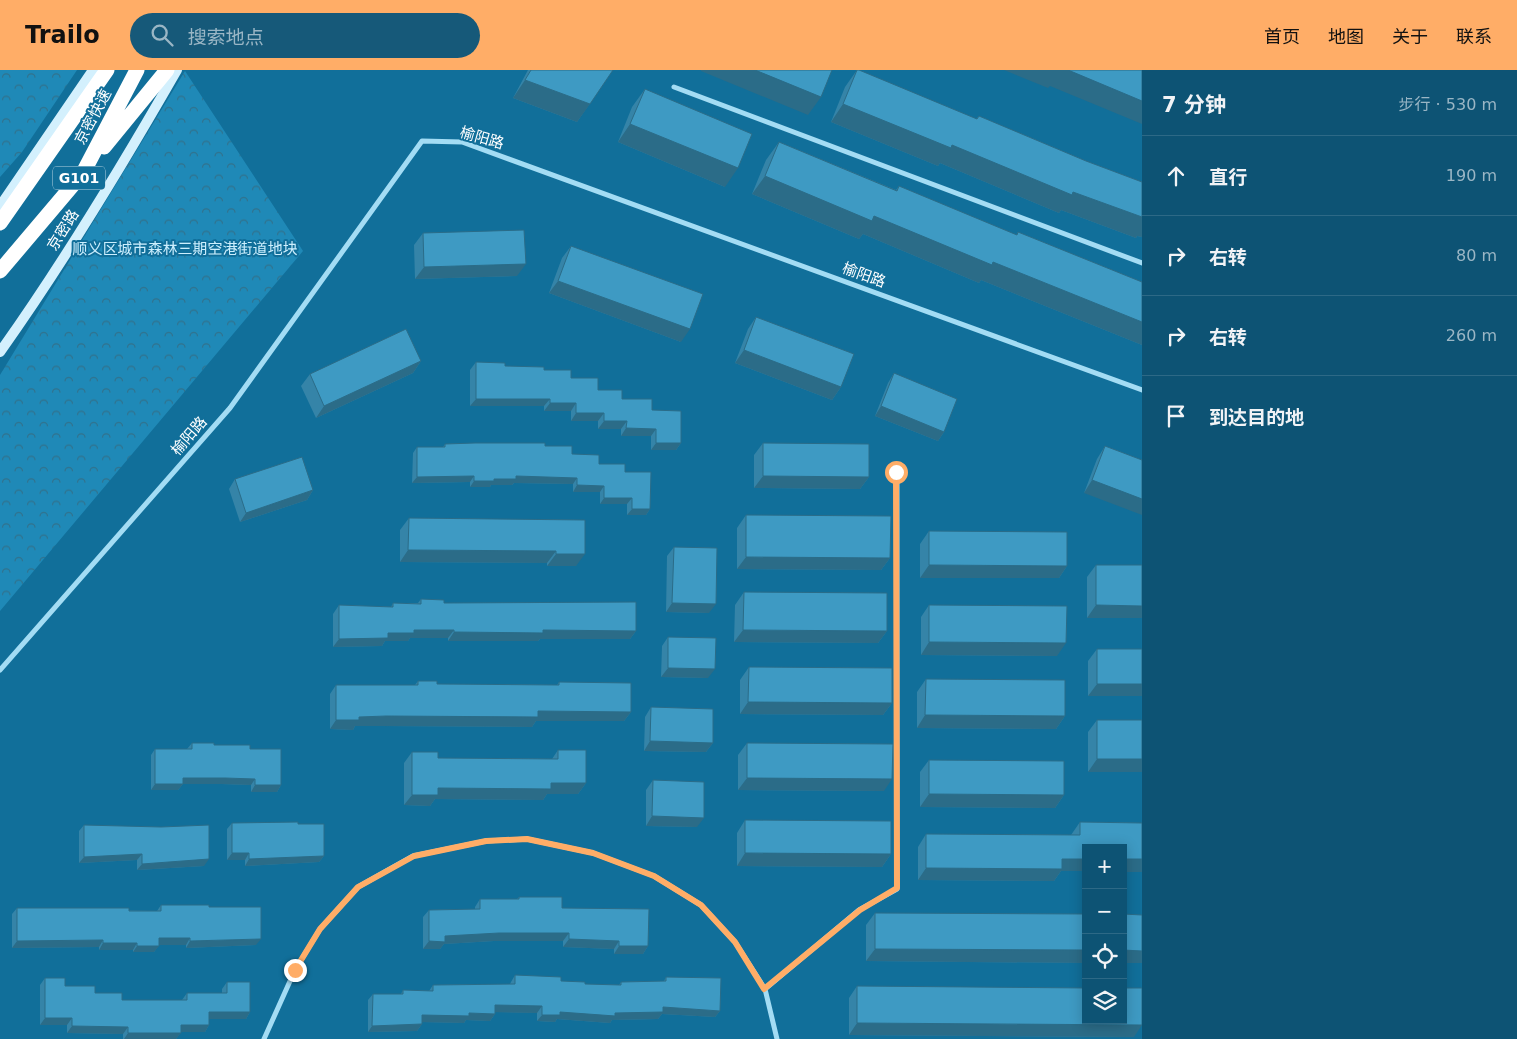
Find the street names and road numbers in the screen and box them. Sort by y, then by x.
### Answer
street label: 京密快速 [71,86,115,148]
street label: 榆阳路 [458,123,506,153]
road number: G101 [53,166,105,190]
street label: 京密路 [43,206,83,254]
street label: 榆阳路 [840,259,888,291]
street label: 榆阳路 [167,413,211,459]

